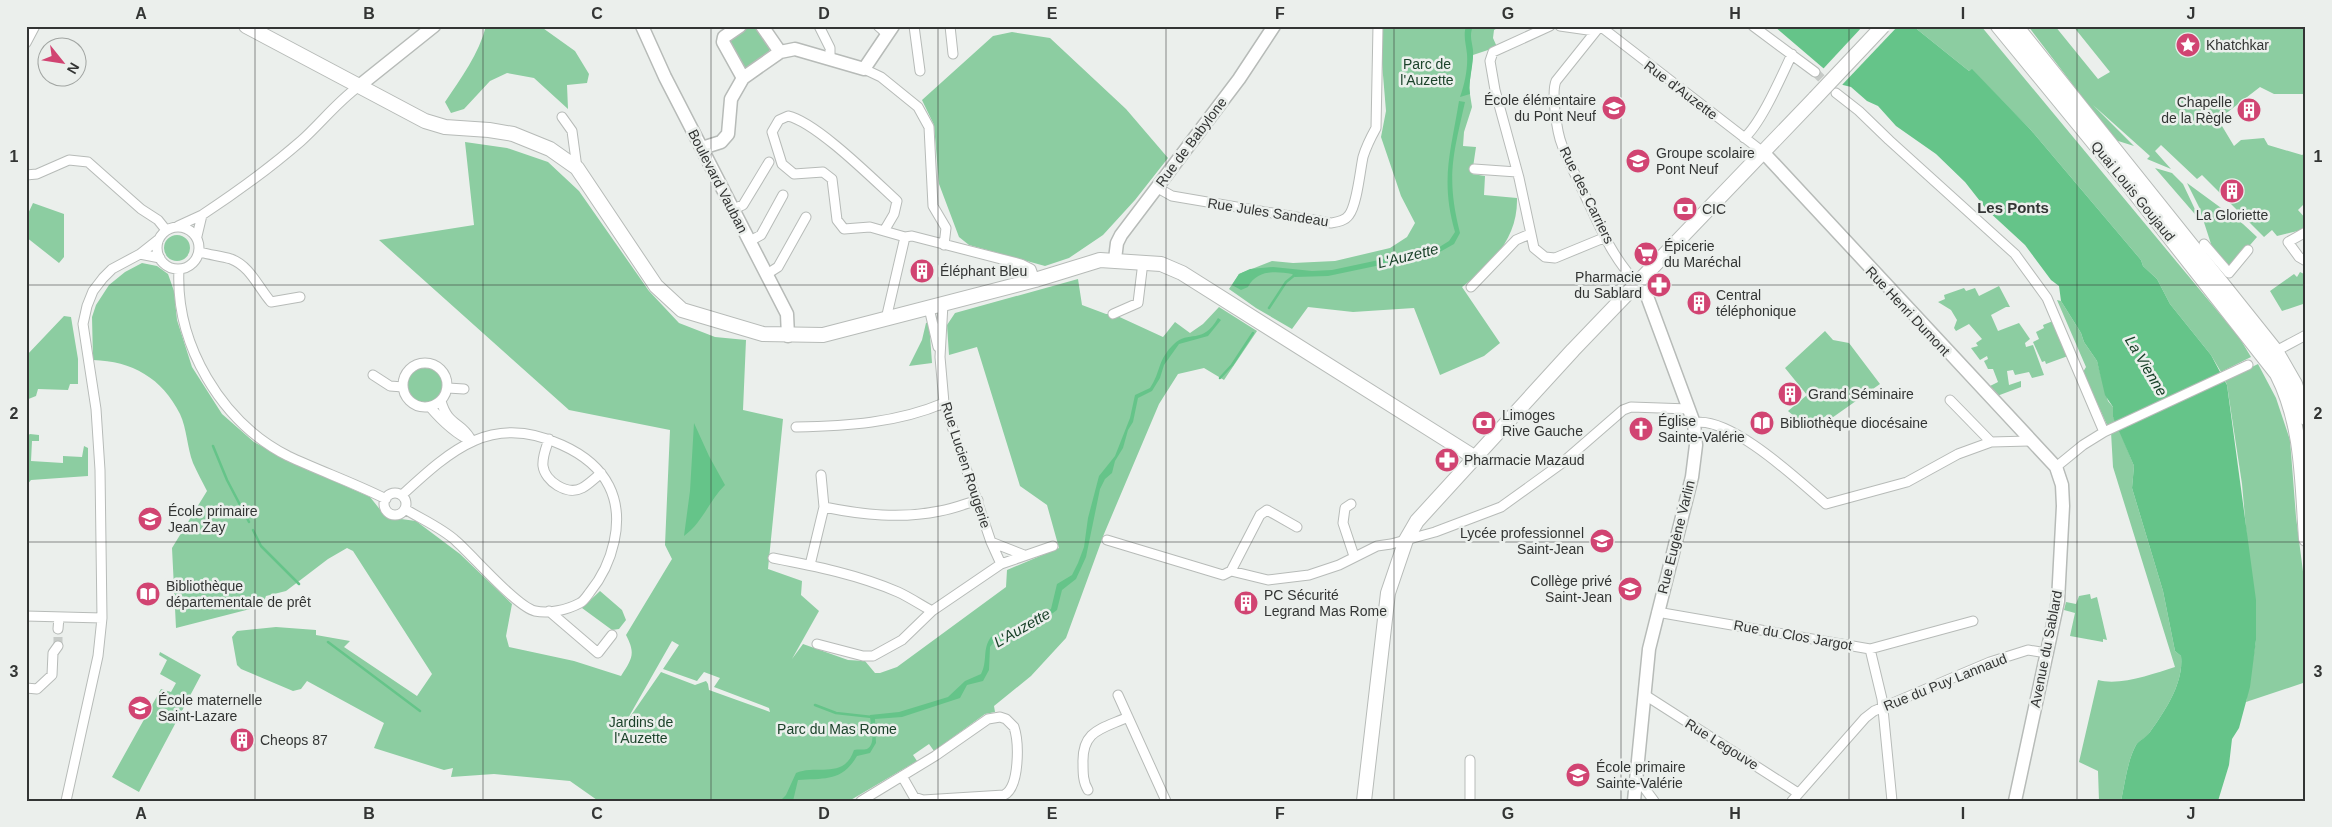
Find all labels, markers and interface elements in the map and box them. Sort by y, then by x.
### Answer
text: A [135,5,147,22]
text: B [363,5,375,22]
text: C [591,5,603,22]
text: D [818,5,830,22]
text: E [1047,5,1058,22]
text: F [1275,5,1285,22]
text: G [1502,5,1514,22]
text: H [1729,5,1741,22]
text: I [1961,5,1965,22]
text: J [2187,5,2195,22]
place icon: Khatchkar [2175,32,2201,58]
place label: Khatchkar [2206,37,2269,53]
north arrow [38,38,88,88]
park label: Parc de l'Auzette [1400,56,1454,88]
street label: Rue d'Auzette [1641,57,1721,123]
text: N [64,60,83,77]
place label: École élémentaire du Pont Neuf [1484,92,1596,124]
street label: Rue de Babylone [1152,94,1230,190]
place label: Chapelle de la Règle [2161,94,2232,126]
school or university icon: École élémentaire du Pont Neuf [1601,95,1627,121]
building icon: Chapelle de la Règle [2236,97,2262,123]
street label: Boulevard Vauban [685,127,751,235]
street label: Quai Louis Goujaud [2088,138,2178,244]
street label: Rue des Carriers [1557,144,1617,246]
place label: Groupe scolaire Pont Neuf [1656,145,1755,177]
text: 1 [10,148,19,165]
school or university icon: Groupe scolaire Pont Neuf [1625,148,1651,174]
text: 1 [2314,148,2323,165]
building icon: La Gloriette [2219,178,2245,204]
street label: Rue Jules Sandeau [1206,195,1330,229]
bank icon: CIC [1672,196,1698,222]
district label: Les Ponts [1977,199,2049,216]
place label: CIC [1702,201,1726,217]
place label: La Gloriette [2196,207,2268,223]
place label: Épicerie du Maréchal [1664,238,1741,270]
water label: L'Auzette [1376,240,1440,271]
supermarket icon: Épicerie du Maréchal [1633,241,1659,267]
building icon: Éléphant Bleu [909,258,935,284]
place label: Éléphant Bleu [940,263,1027,279]
street label: Rue Henri Dumont [1863,263,1953,359]
place label: Pharmacie du Sablard [1574,269,1642,301]
pharmacy icon: Pharmacie du Sablard [1646,272,1672,298]
place label: Central téléphonique [1716,287,1796,319]
building icon: Central téléphonique [1686,290,1712,316]
water label: La Vienne [2122,333,2171,399]
building icon: Grand Séminaire [1777,381,1803,407]
place label: Grand Séminaire [1808,386,1914,402]
street label: Rue Lucien Rougerie [938,400,994,530]
text: 2 [10,405,19,422]
text: 2 [2314,405,2323,422]
place label: Limoges Rive Gauche [1502,407,1583,439]
bank icon: Limoges Rive Gauche [1471,410,1497,436]
library icon: Bibliothèque diocésaine [1749,410,1775,436]
place label: Église Sainte-Valérie [1658,413,1745,445]
place label: Bibliothèque diocésaine [1780,415,1928,431]
church icon: Église Sainte-Valérie [1628,416,1654,442]
pharmacy icon: Pharmacie Mazaud [1434,447,1460,473]
place label: Pharmacie Mazaud [1464,452,1585,468]
street label: Rue Eugène Varlin [1654,479,1698,595]
place label: École primaire Jean Zay [168,503,258,535]
school or university icon: École primaire Jean Zay [137,506,163,532]
place label: Lycée professionnel Saint-Jean [1460,525,1584,557]
school or university icon: Lycée professionnel Saint-Jean [1589,528,1615,554]
place label: Collège privé Saint-Jean [1530,573,1612,605]
school or university icon: Collège privé Saint-Jean [1617,576,1643,602]
place label: Bibliothèque départementale de prêt [166,578,311,610]
library icon: Bibliothèque départementale de prêt [135,581,161,607]
place label: PC Sécurité Legrand Mas Rome [1264,587,1387,619]
street label: Avenue du Sablard [2027,589,2065,709]
building icon: PC Sécurité Legrand Mas Rome [1233,590,1259,616]
water label: L'Auzette [991,605,1053,650]
street label: Rue du Clos Jargot [1733,617,1854,653]
street label: Rue du Puy Lannaud [1881,650,2009,714]
text: 3 [10,663,19,680]
text: 3 [2314,663,2323,680]
place label: École maternelle Saint-Lazare [158,692,262,724]
school or university icon: École maternelle Saint-Lazare [127,695,153,721]
park label: Jardins de l'Auzette [609,714,674,746]
street label: Rue Legouve [1682,715,1762,773]
park label: Parc du Mas Rome [777,721,897,737]
building icon: Cheops 87 [229,727,255,753]
place label: Cheops 87 [260,732,328,748]
place label: École primaire Sainte-Valérie [1596,759,1686,791]
school or university icon: École primaire Sainte-Valérie [1565,762,1591,788]
text: A [135,805,147,822]
text: B [363,805,375,822]
text: C [591,805,603,822]
text: D [818,805,830,822]
text: E [1047,805,1058,822]
text: F [1275,805,1285,822]
text: G [1502,805,1514,822]
text: H [1729,805,1741,822]
text: I [1961,805,1965,822]
text: J [2187,805,2195,822]

